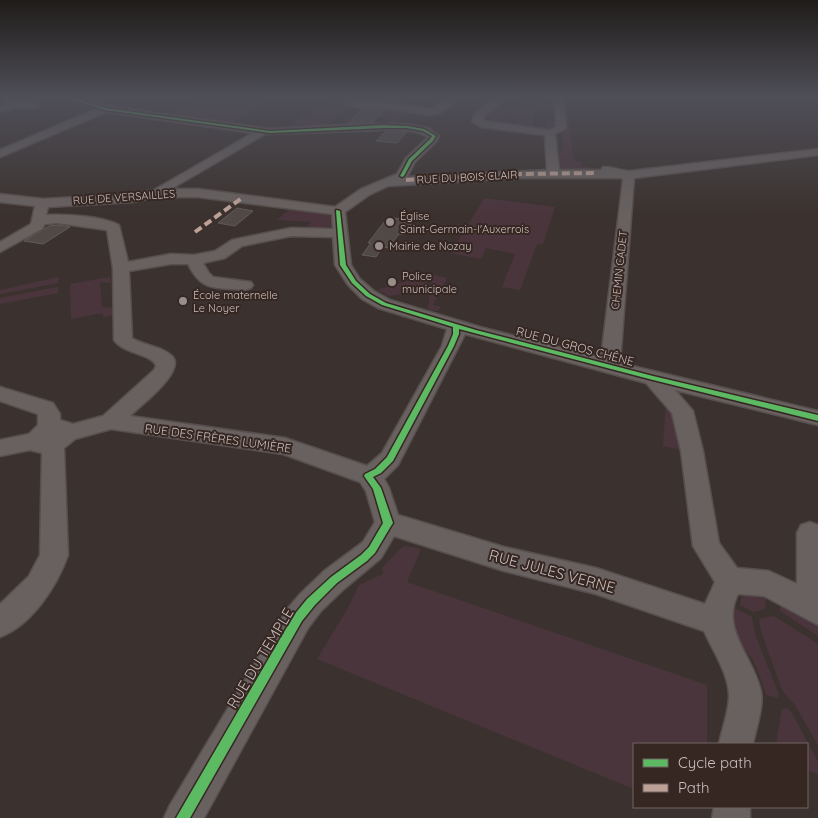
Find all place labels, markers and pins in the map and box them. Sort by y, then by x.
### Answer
place label: Église Saint-Germain-l'Auxerrois [400,209,529,236]
marker: Église Saint-Germain-l'Auxerrois [384,216,396,228]
place label: Mairie de Nozay [389,239,472,253]
marker: Mairie de Nozay [373,240,385,252]
place label: Police municipale [402,269,457,296]
marker: Police municipale [386,276,398,288]
place label: École maternelle Le Noyer [193,288,278,315]
marker: École maternelle Le Noyer [177,295,189,307]

